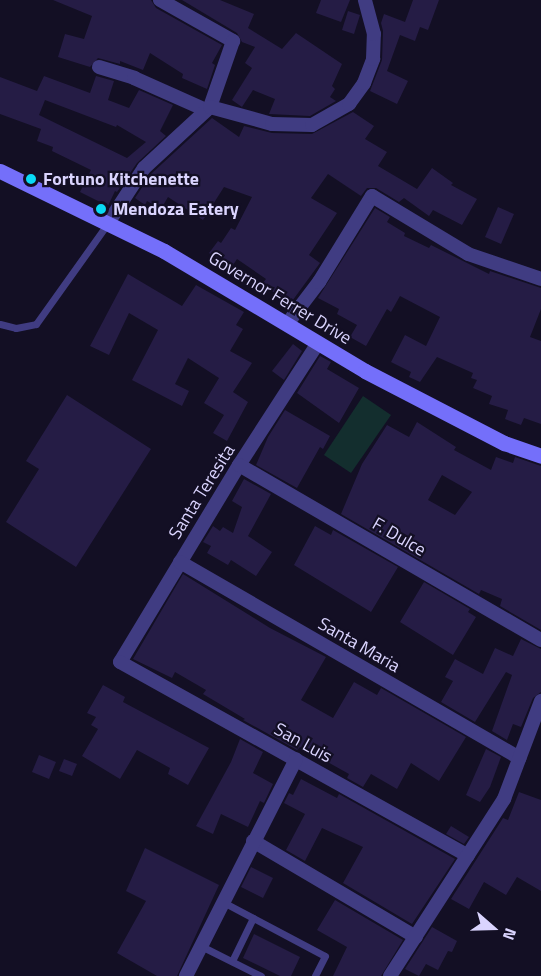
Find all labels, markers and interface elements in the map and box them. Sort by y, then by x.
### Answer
place label: Fortuno Kitchenette [43,168,199,190]
marker: Fortuno Kitchenette [24,172,38,186]
place label: Mendoza Eatery [113,198,239,220]
marker: Mendoza Eatery [94,202,108,216]
street label: Governor Ferrer Drive [205,247,355,349]
street label: Santa Teresita [164,441,240,543]
street label: F. Dulce [368,513,430,561]
street label: Santa Maria [314,613,404,677]
street label: San Luis [270,718,336,768]
north arrow [463,898,523,958]
text: N [497,925,523,943]

